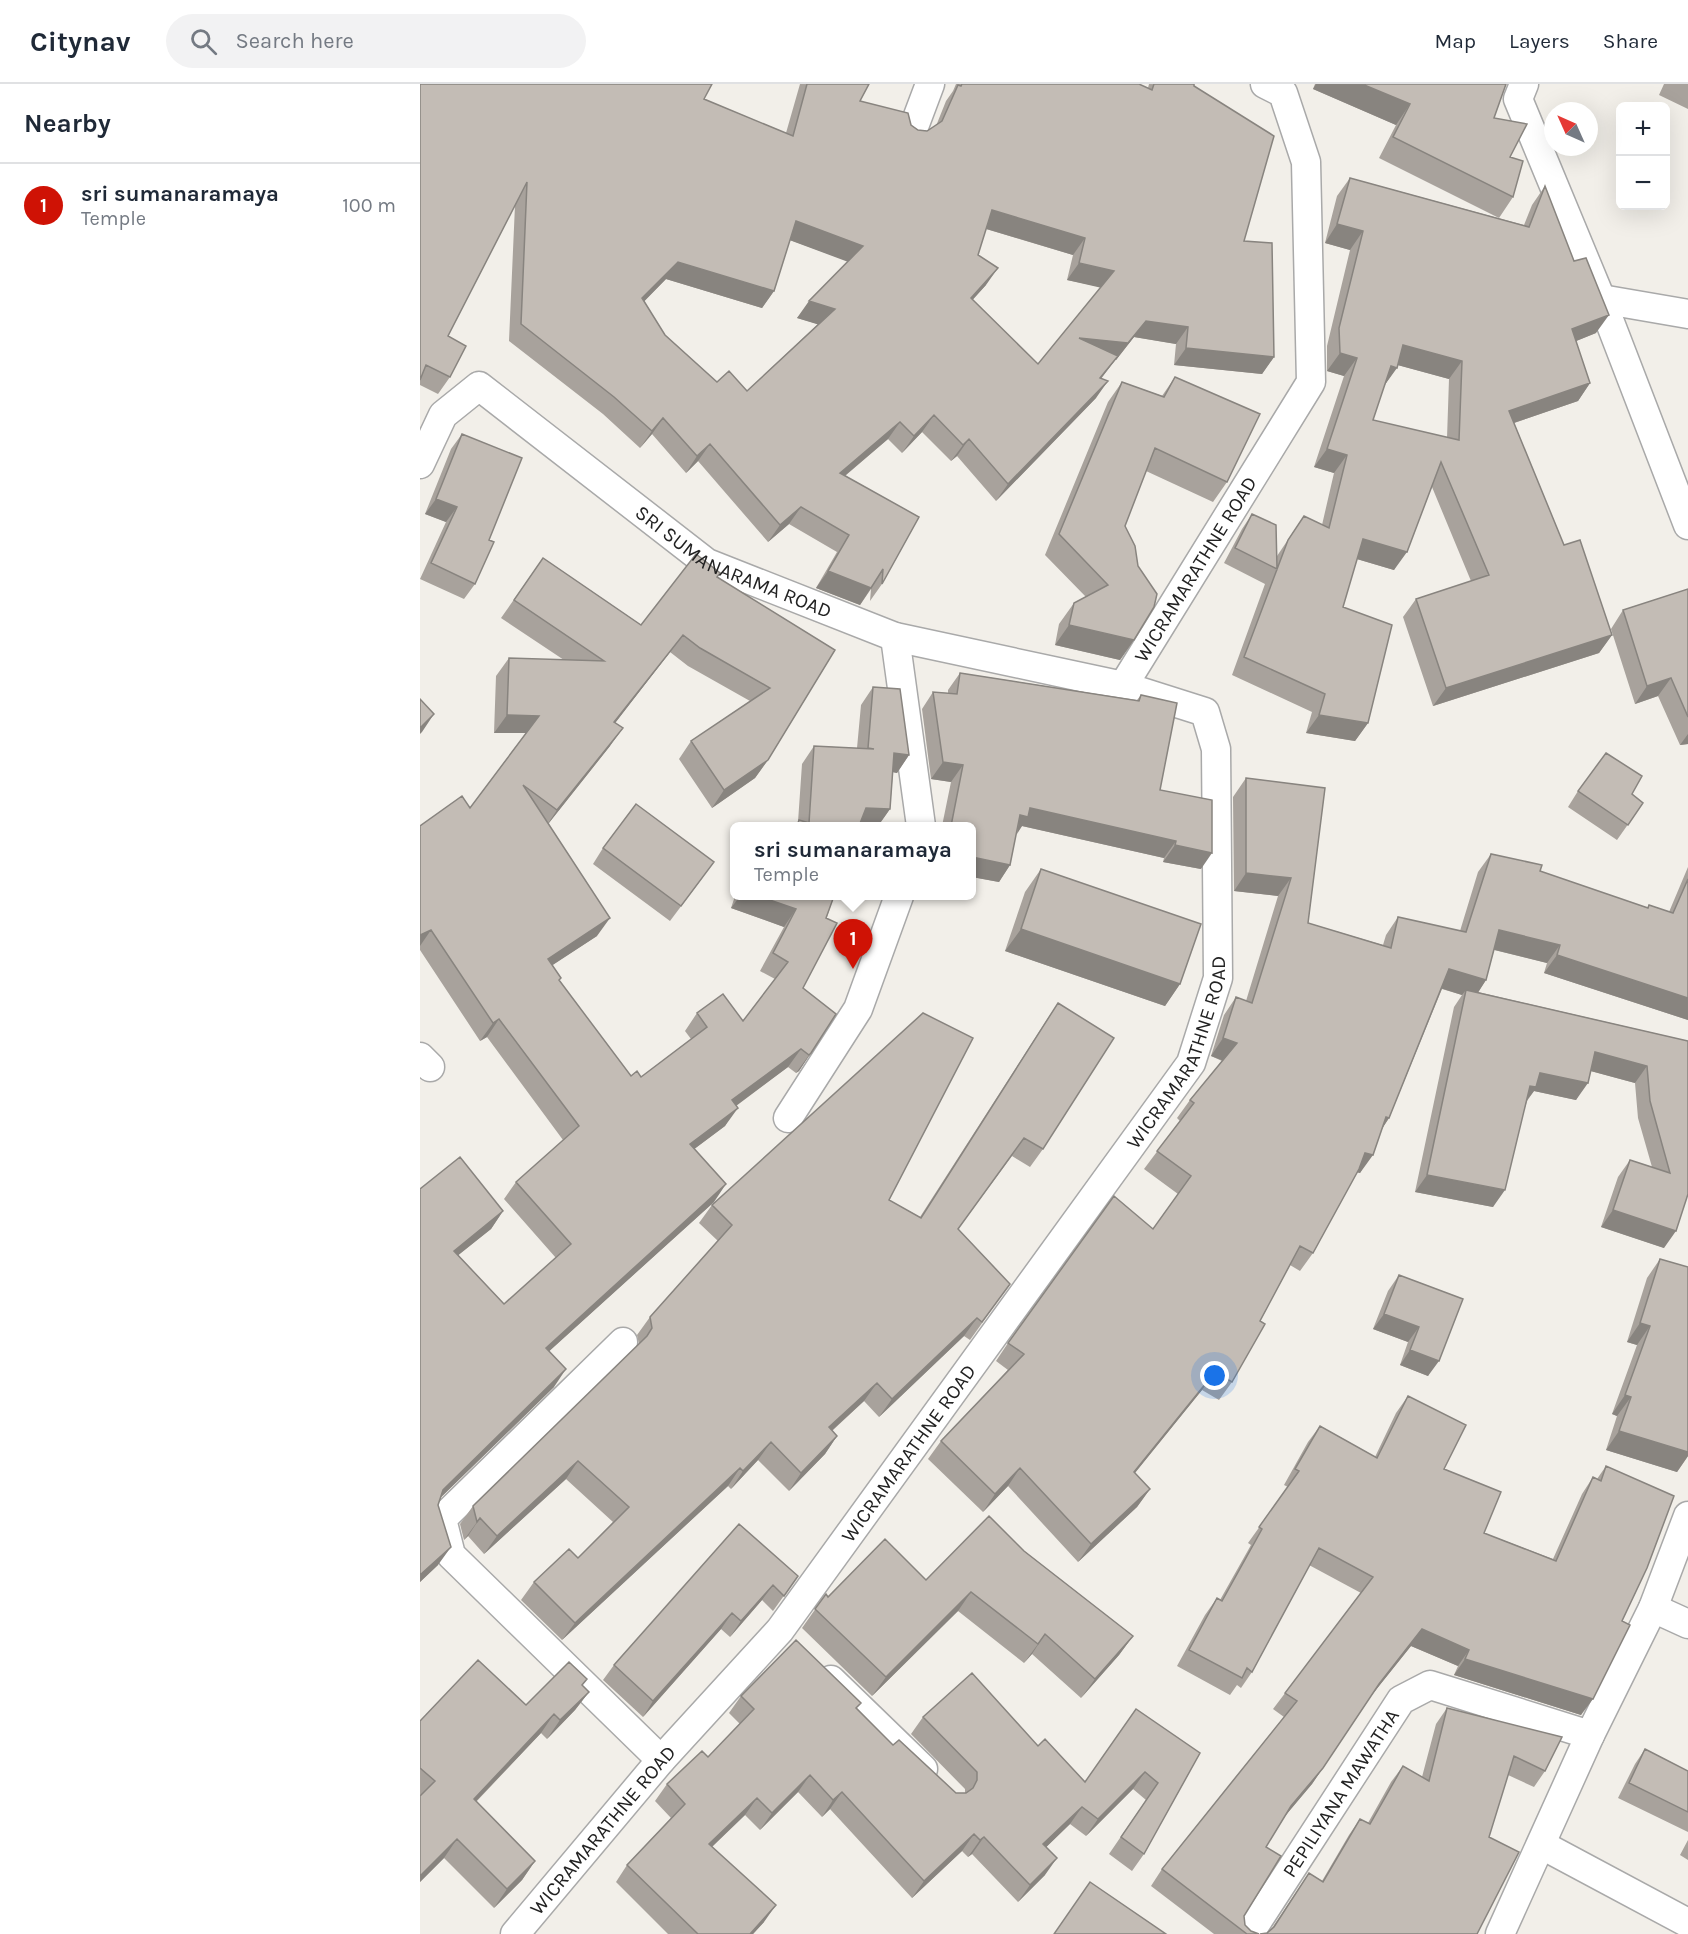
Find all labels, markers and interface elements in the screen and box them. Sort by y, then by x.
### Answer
search box [166,14,586,68]
text: Citynav [30,25,130,58]
icon: search [187,25,220,58]
text: Search here [235,28,354,54]
text: Map [1434,29,1476,53]
text: Layers [1509,29,1570,53]
text: Share [1603,29,1658,53]
north arrow [1544,102,1598,156]
map controls [1616,102,1670,210]
button: + [1616,102,1670,156]
text: Nearby [24,108,111,139]
button: − [1616,156,1670,210]
text: sri sumanaramaya [81,181,279,207]
text: 1 [40,194,47,217]
text: 100 m [342,194,396,217]
text: Temple [81,207,146,230]
street label: WICRAMARATHNE ROAD [1129,472,1261,666]
street label: SRI SUMANARAMA ROAD [631,500,835,622]
popup [730,822,976,900]
text: sri sumanaramaya [754,837,952,863]
text: Temple [754,863,819,886]
pin: 1 [834,920,872,969]
street label: WICRAMARATHNE ROAD [1121,956,1230,1153]
street label: WICRAMARATHNE ROAD [836,1360,980,1546]
your location [1200,1361,1229,1390]
street label: PEPILIYANA MAWATHA [1278,1705,1403,1881]
street label: WICRAMARATHNE ROAD [525,1741,680,1919]

